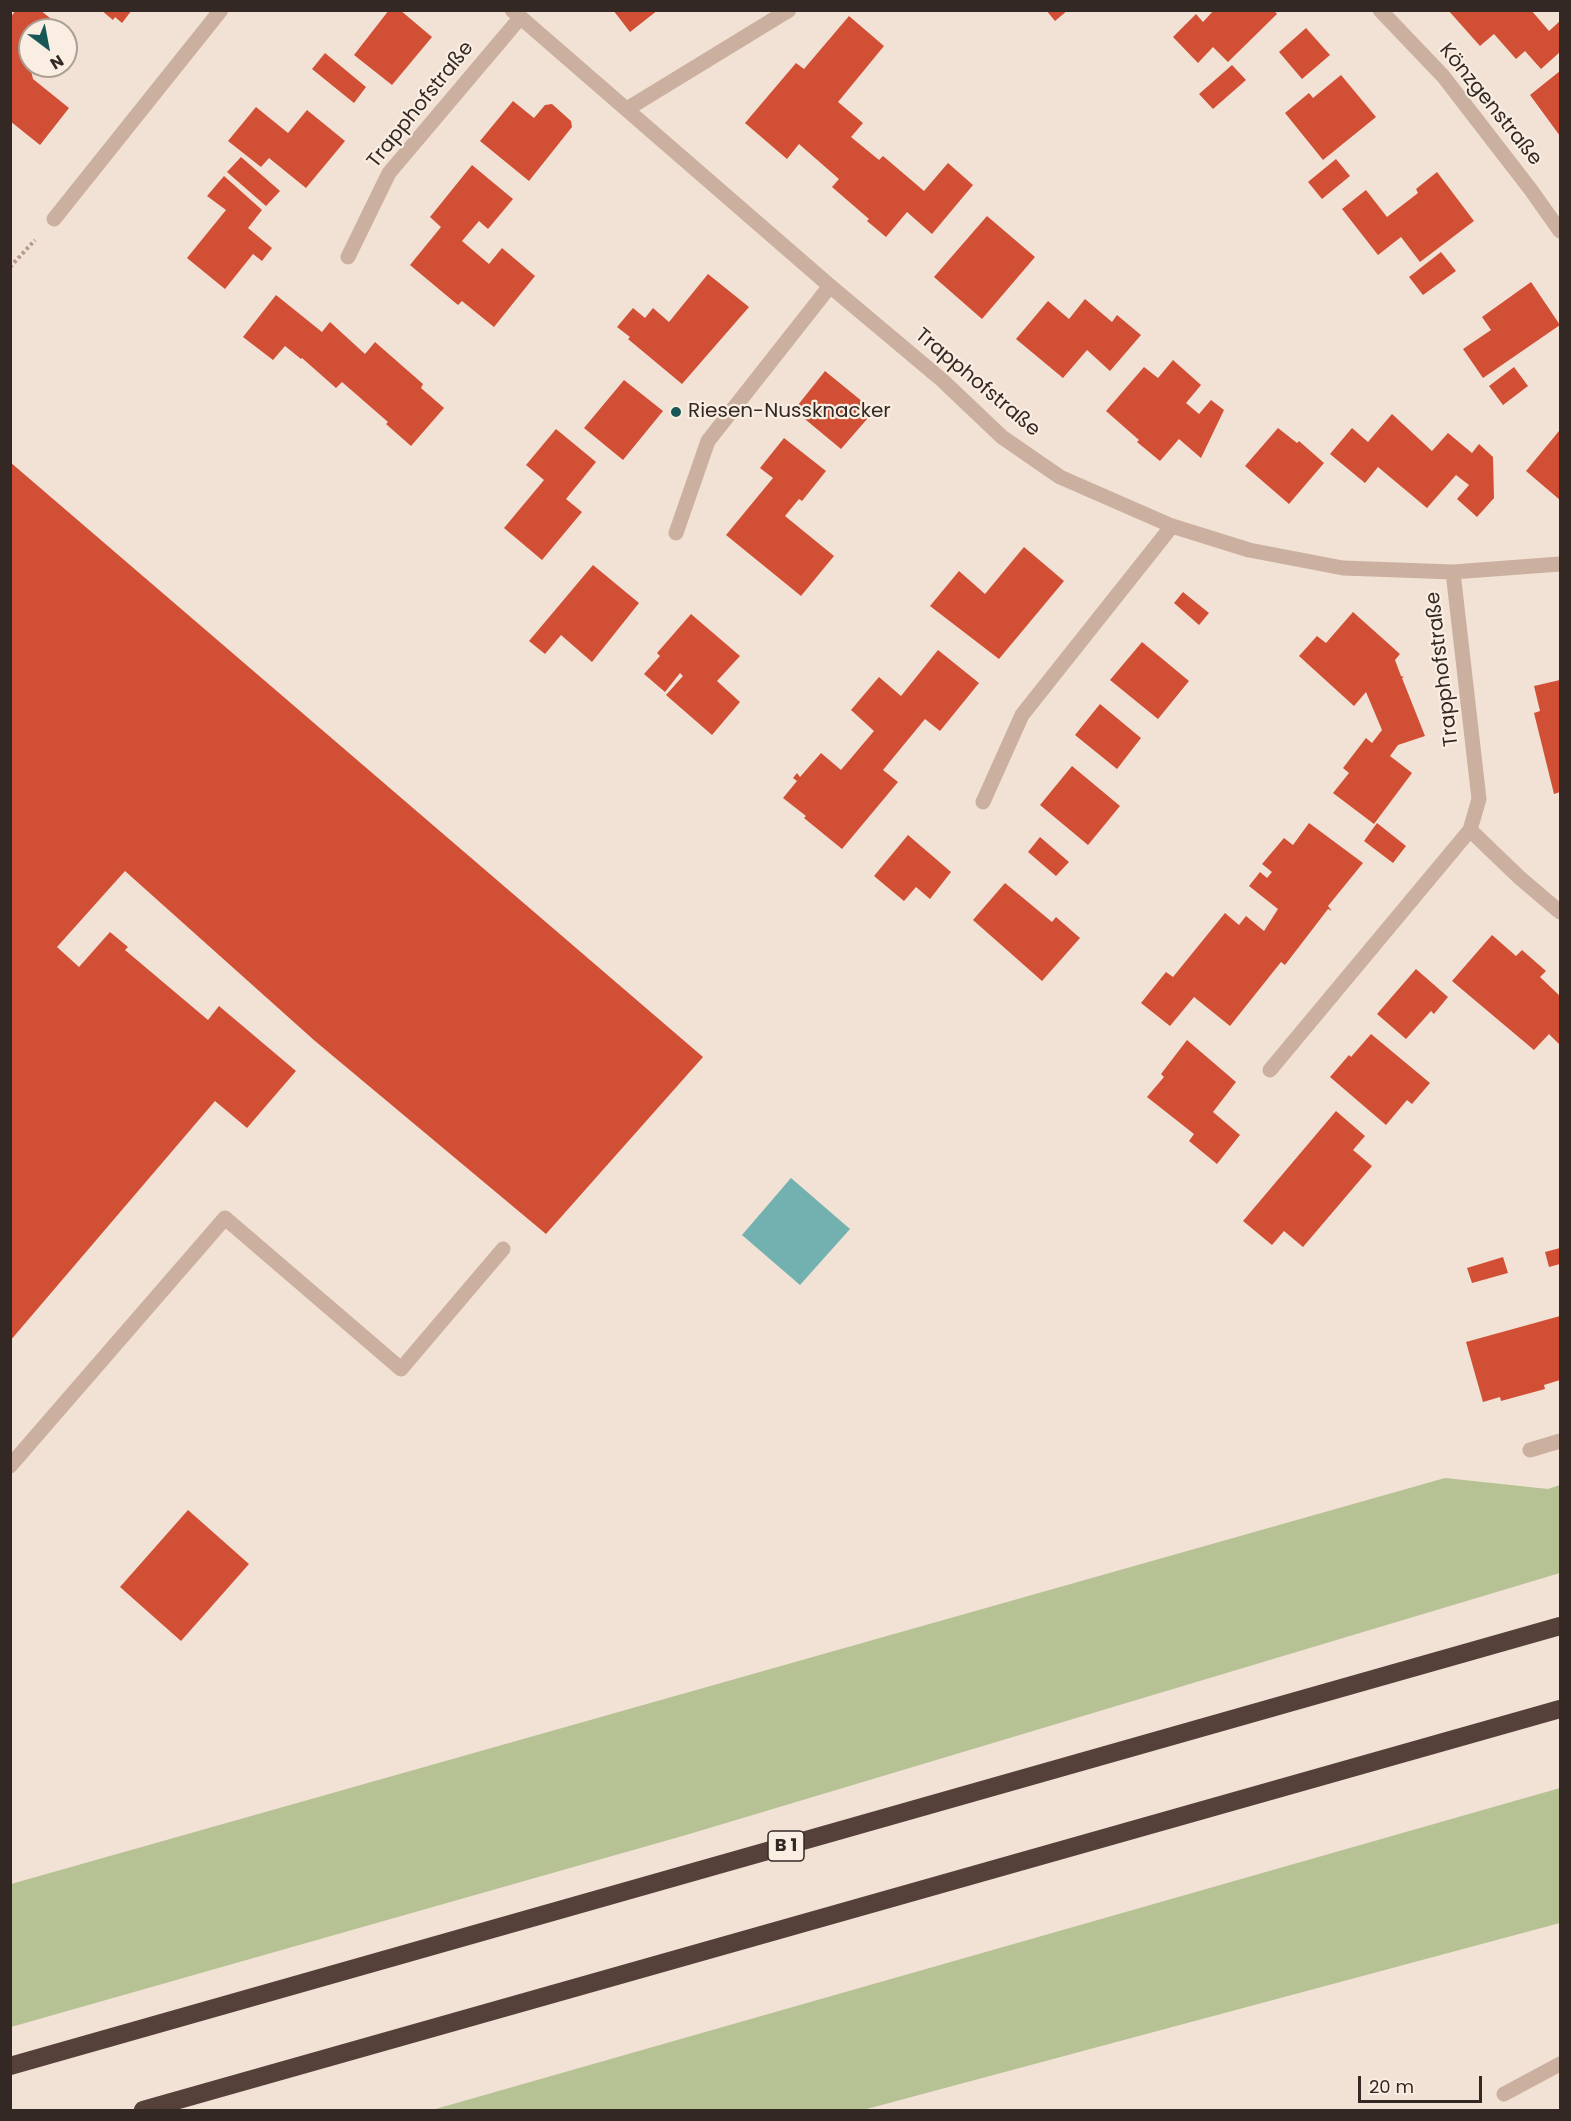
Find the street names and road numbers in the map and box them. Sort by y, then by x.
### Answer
street label: Trapphofstraße [363,37,479,173]
street label: Könzgenstraße [1433,39,1547,171]
street label: Trapphofstraße [910,324,1044,442]
street label: Trapphofstraße [1422,590,1464,748]
road number: B 1 [768,1831,804,1861]

